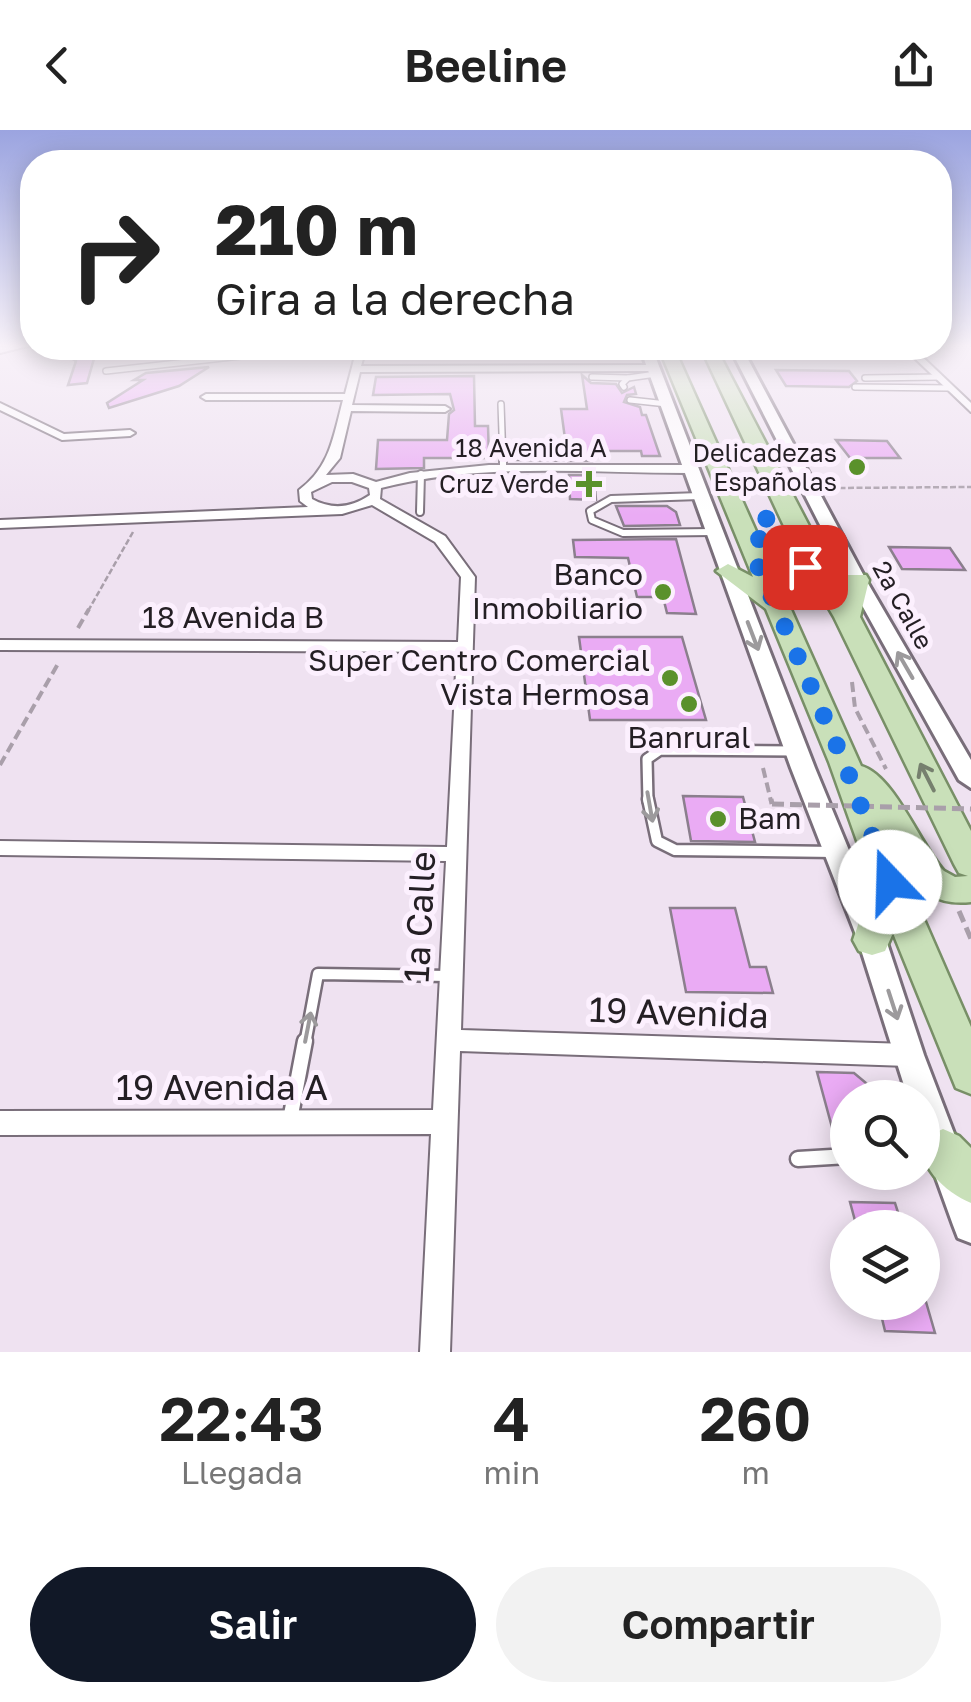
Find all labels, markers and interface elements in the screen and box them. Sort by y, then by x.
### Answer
icon: back [30,38,85,93]
text: Beeline [404,38,567,92]
icon: share [886,38,941,93]
text: 210 m [215,186,418,270]
icon: right [50,190,180,320]
text: Gira a la derecha [215,271,575,325]
street label: 18 Avenida A [455,432,607,463]
place label: Delicadezas Españolas [693,437,837,497]
marker: Delicadezas Españolas [846,456,868,478]
place label: Cruz Verde [439,468,569,499]
marker: Cruz Verde [578,473,600,495]
pin [763,525,848,610]
icon: arrive [778,540,833,595]
street label: 2a Calle [867,555,940,654]
place label: Banco Inmobiliario [472,556,643,626]
marker: Banco Inmobiliario [652,581,674,603]
street label: 18 Avenida B [142,599,324,635]
one-way arrow [746,620,764,650]
place label: Super Centro Comercial Vista Hermosa [308,642,650,712]
one-way arrow [895,651,915,680]
marker: Super Centro Comercial Vista Hermosa [659,667,681,689]
marker: Banrural [678,693,700,715]
place label: Banrural [627,719,751,755]
one-way arrow [917,763,936,792]
one-way arrow [641,790,660,823]
place label: Bam [738,800,802,836]
marker: Bam [707,808,729,830]
position arrow [838,830,942,934]
street label: 1a Calle [395,850,443,984]
street label: 19 Avenida [589,988,770,1036]
one-way arrow [885,989,903,1020]
one-way arrow [299,1011,318,1044]
street label: 19 Avenida A [116,1066,328,1108]
map controls [830,1080,940,1320]
button: search [830,1080,940,1190]
button: layers [830,1210,940,1320]
text: 22:43 [160,1382,324,1454]
text: 4 [493,1382,531,1454]
text: 260 [700,1382,811,1454]
text: Llegada [181,1453,303,1491]
text: min [484,1453,540,1491]
text: m [741,1453,770,1491]
button: Salir [30,1567,476,1682]
button: Compartir [496,1567,941,1682]

